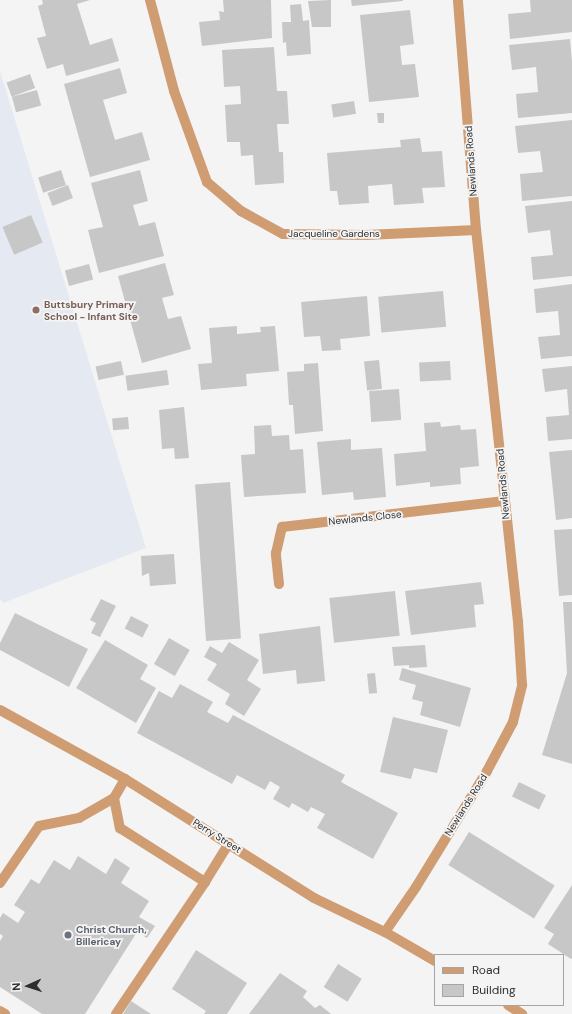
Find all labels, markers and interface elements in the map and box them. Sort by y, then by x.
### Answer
street label: Newlands Road [463,125,479,197]
street label: Jacqueline Gardens [288,228,380,240]
place label: Buttsbury Primary School - Infant Site [44,298,138,322]
marker: Buttsbury Primary School - Infant Site [31,305,41,315]
street label: Newlands Road [494,448,512,520]
street label: Newlands Close [328,508,402,528]
street label: Newlands Road [442,772,490,838]
street label: Perry Street [190,816,244,856]
place label: Christ Church, Billericay [76,923,147,946]
marker: Christ Church, Billericay [63,930,73,940]
legend [434,954,564,1006]
text: Road [472,962,500,978]
north arrow [8,966,48,1006]
text: N [9,982,23,991]
text: Building [472,982,516,998]

